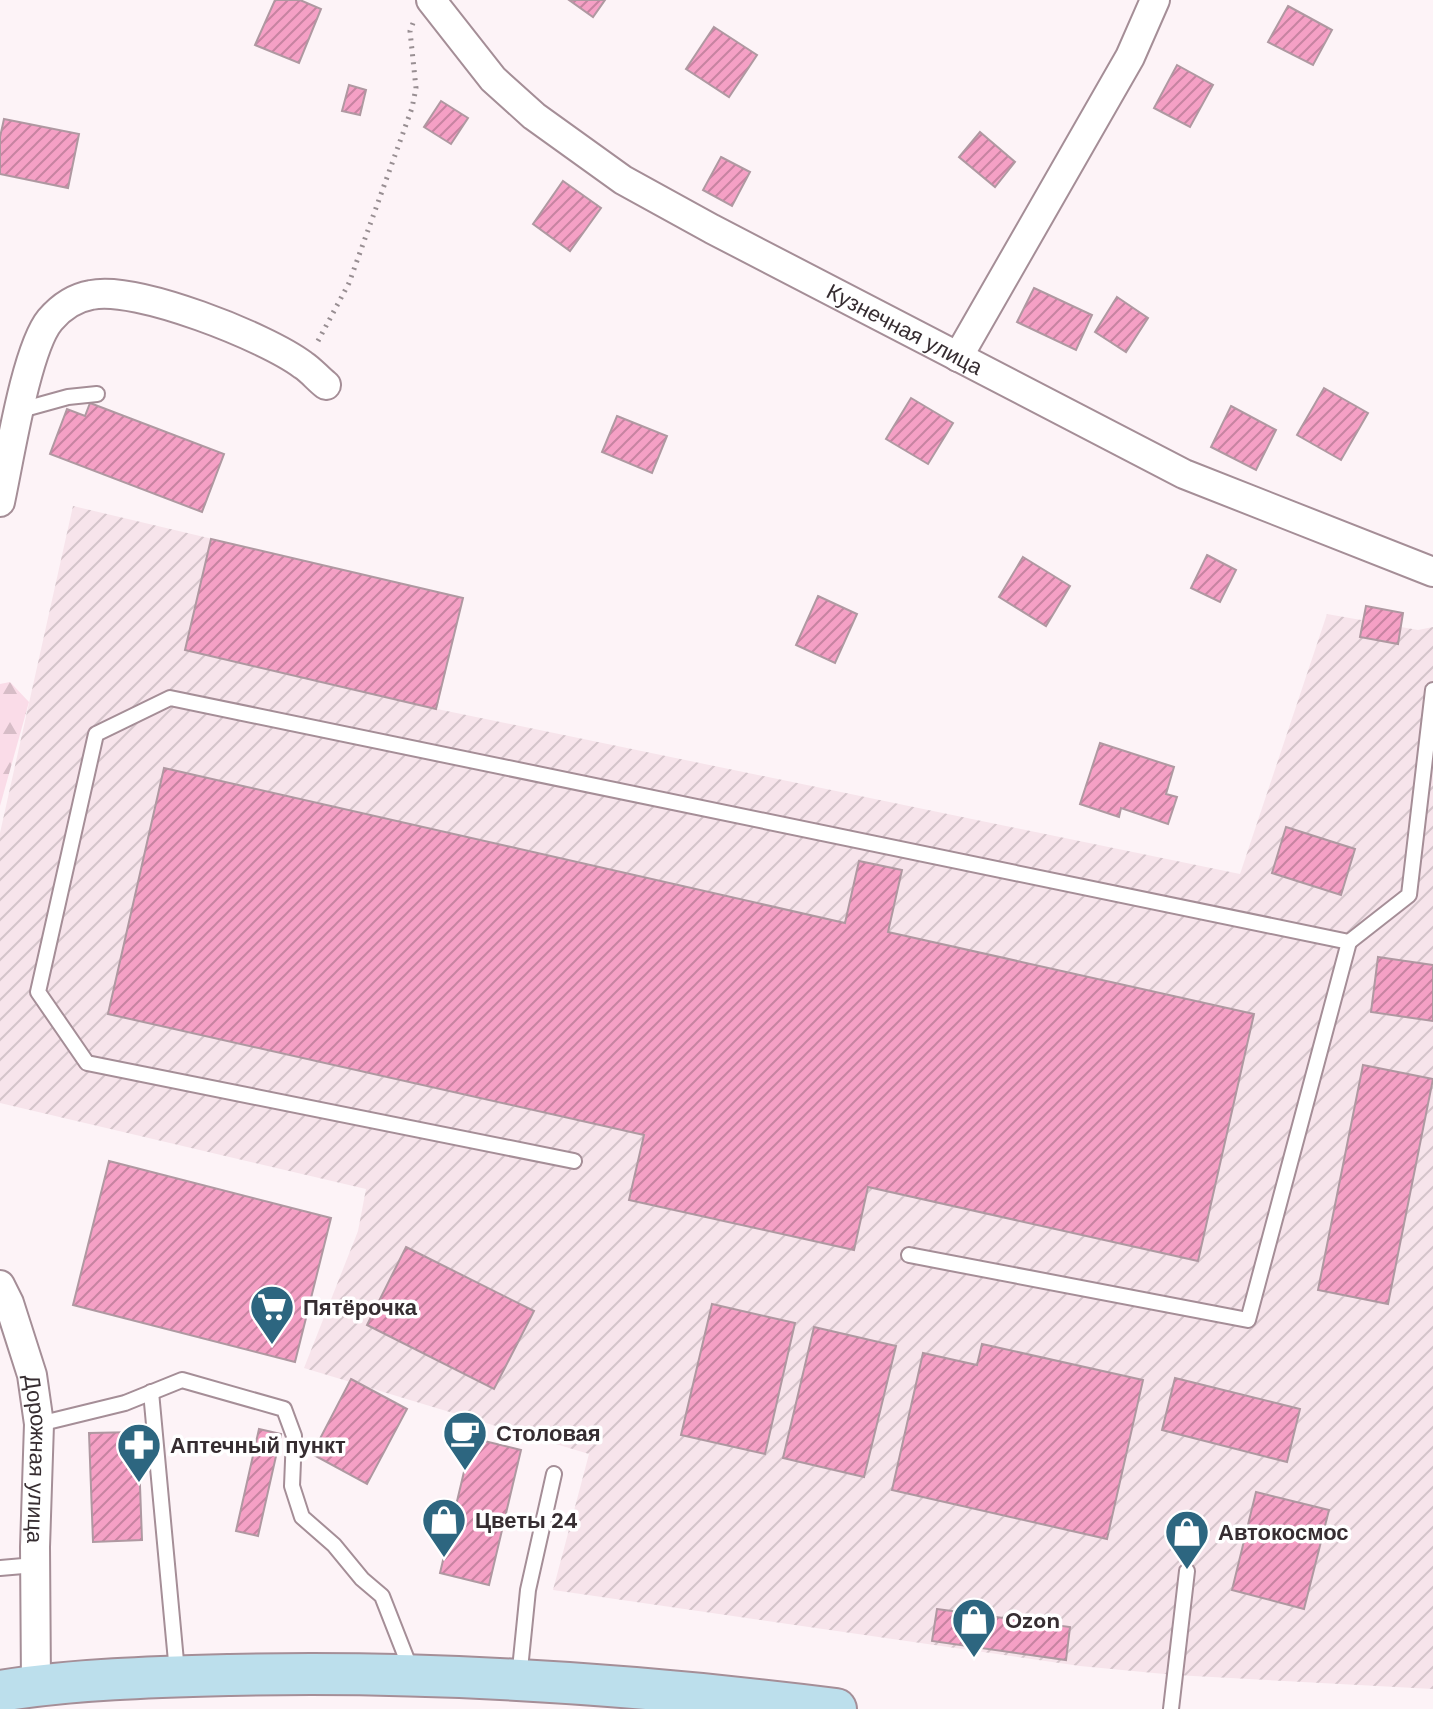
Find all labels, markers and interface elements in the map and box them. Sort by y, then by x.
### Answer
street label: Кузнечная улица [822,277,988,382]
supermarket icon: Пятёрочка [248,1283,296,1346]
place label: Пятёрочка [303,1293,418,1322]
street label: Дорожная улица [17,1373,53,1544]
cafe icon: Столовая [441,1409,489,1472]
place label: Столовая [496,1419,601,1448]
pharmacy icon: Аптечный пункт [115,1421,163,1484]
place label: Аптечный пункт [170,1431,346,1460]
shop icon: Цветы 24 [420,1496,468,1559]
place label: Цветы 24 [475,1506,578,1535]
shop icon: Автокосмос [1163,1508,1211,1571]
place label: Автокосмос [1218,1518,1349,1547]
shop icon: Ozon [950,1596,998,1659]
place label: Ozon [1005,1606,1060,1635]

